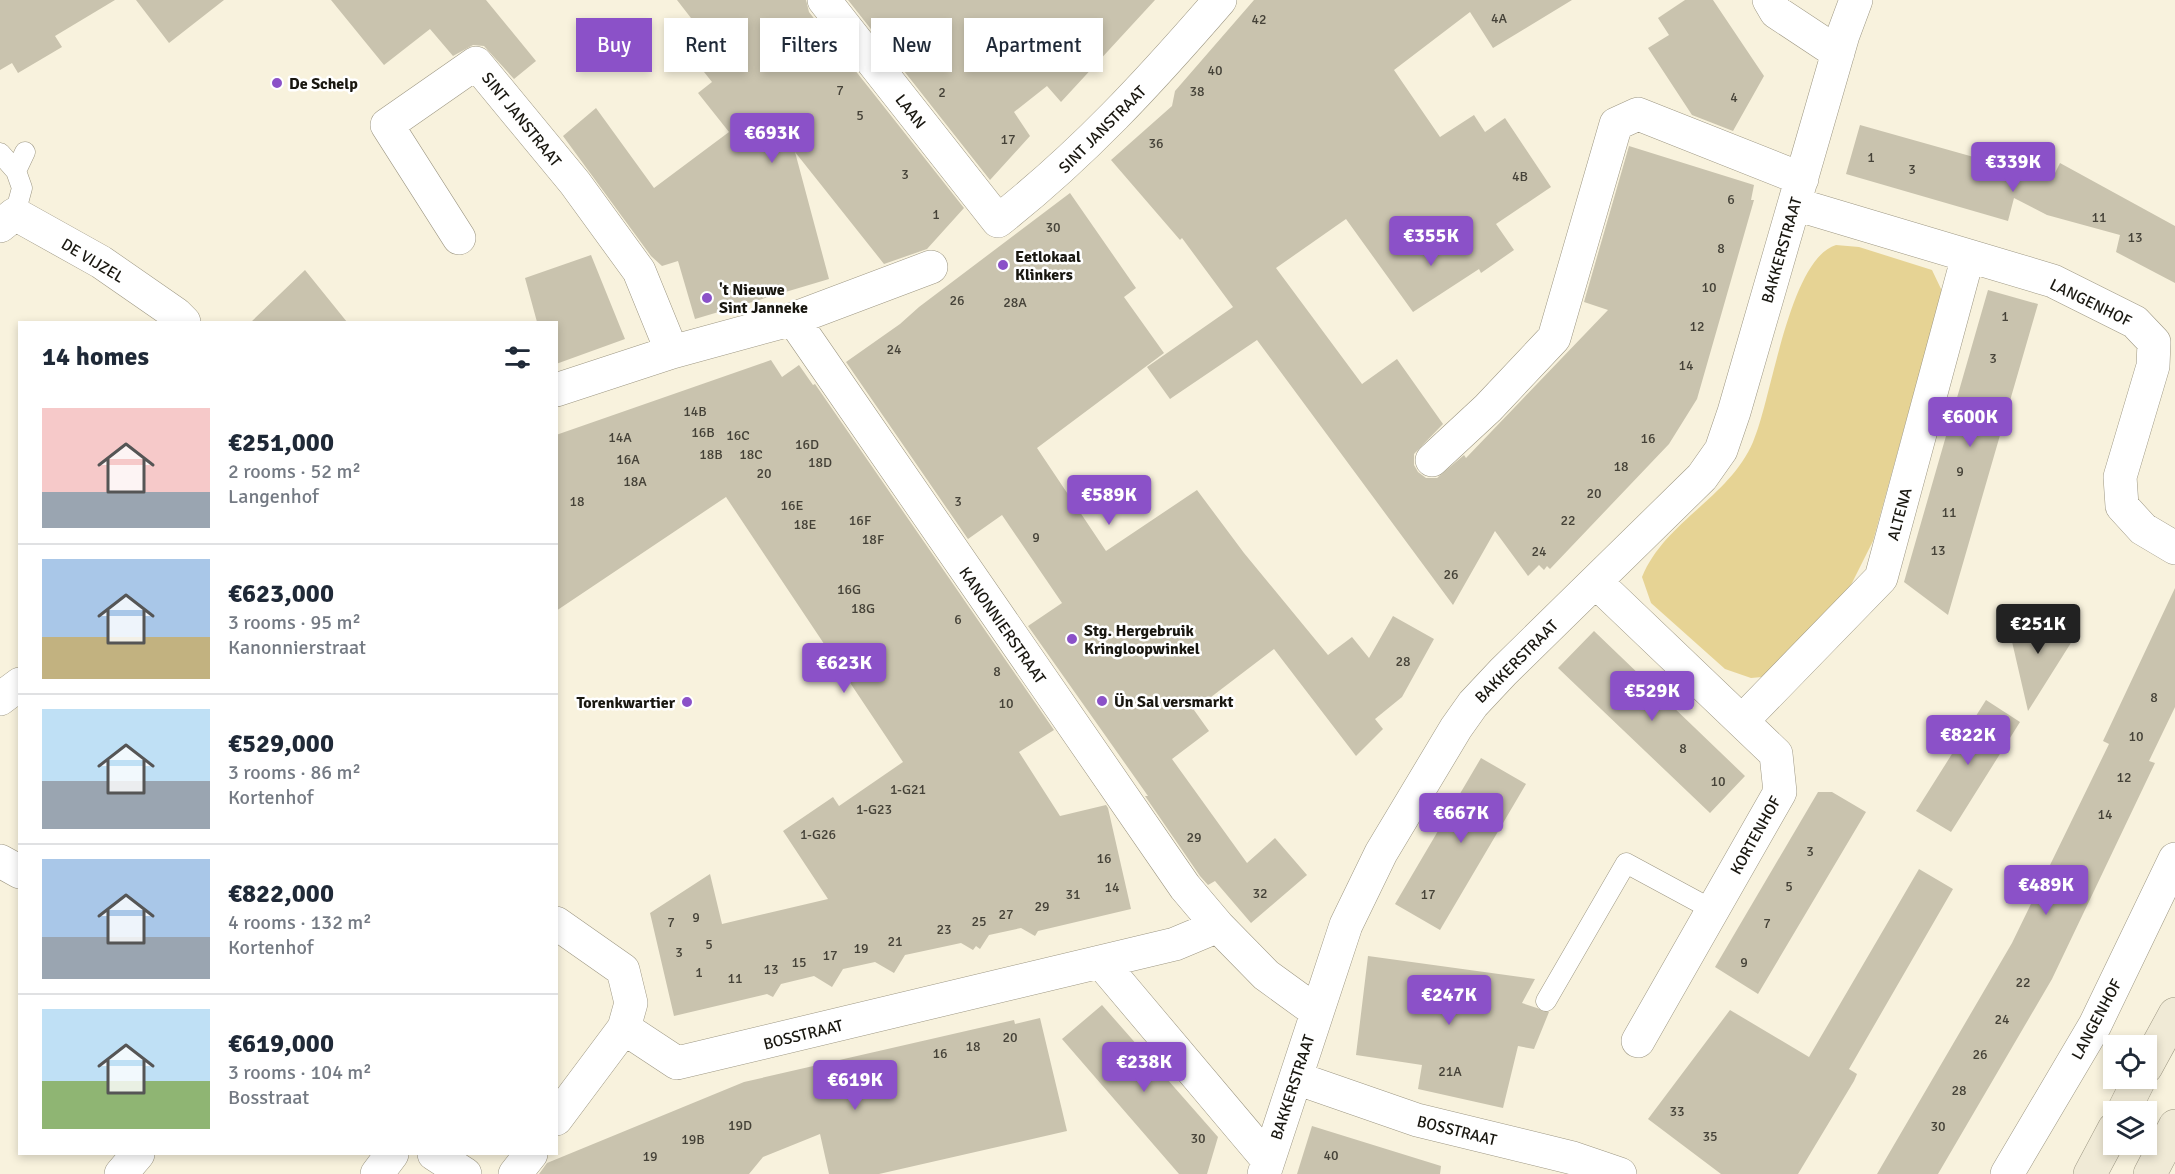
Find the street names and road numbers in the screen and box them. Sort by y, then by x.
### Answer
street label: SINT JANSTRAAT [477,68,566,171]
street label: SINT JANSTRAAT [1055,82,1151,178]
street label: LAAN [890,90,930,133]
street label: BAKKERSTRAAT [1757,195,1807,306]
street label: DE VIJZEL [57,234,128,287]
street label: LANGENHOF [2046,274,2135,331]
street label: ALTENA [1883,485,1917,543]
street label: KANONNIERSTRAAT [954,563,1050,688]
street label: BAKKERSTRAAT [1471,616,1563,708]
street label: KORTENHOF [1726,793,1786,878]
street label: LANGENHOF [2067,976,2127,1063]
street label: BOSSTRAAT [761,1015,845,1055]
street label: BAKKERSTRAAT [1267,1032,1319,1143]
street label: BOSSTRAAT [1415,1111,1499,1151]

